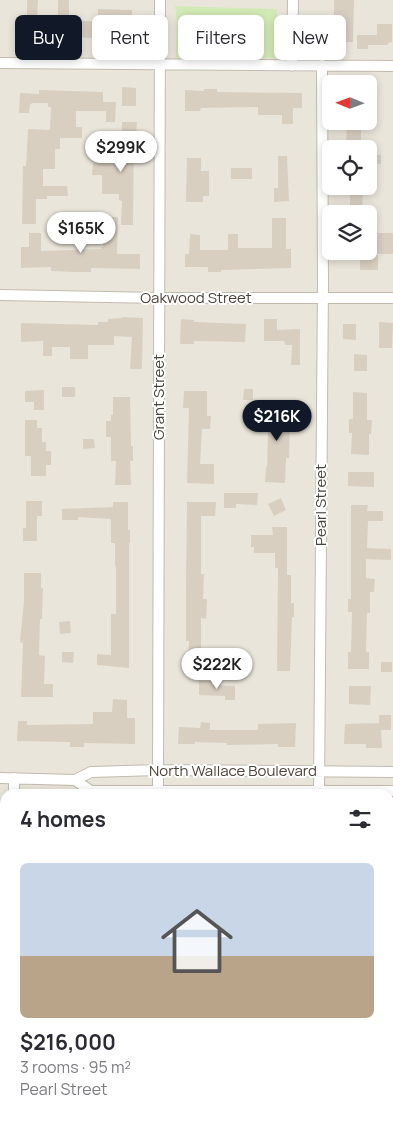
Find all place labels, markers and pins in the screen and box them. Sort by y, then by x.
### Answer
pin: $299K [86,130,156,173]
pin: $165K [46,212,116,254]
pin: $216K [242,400,312,442]
pin: $222K [182,648,252,690]

